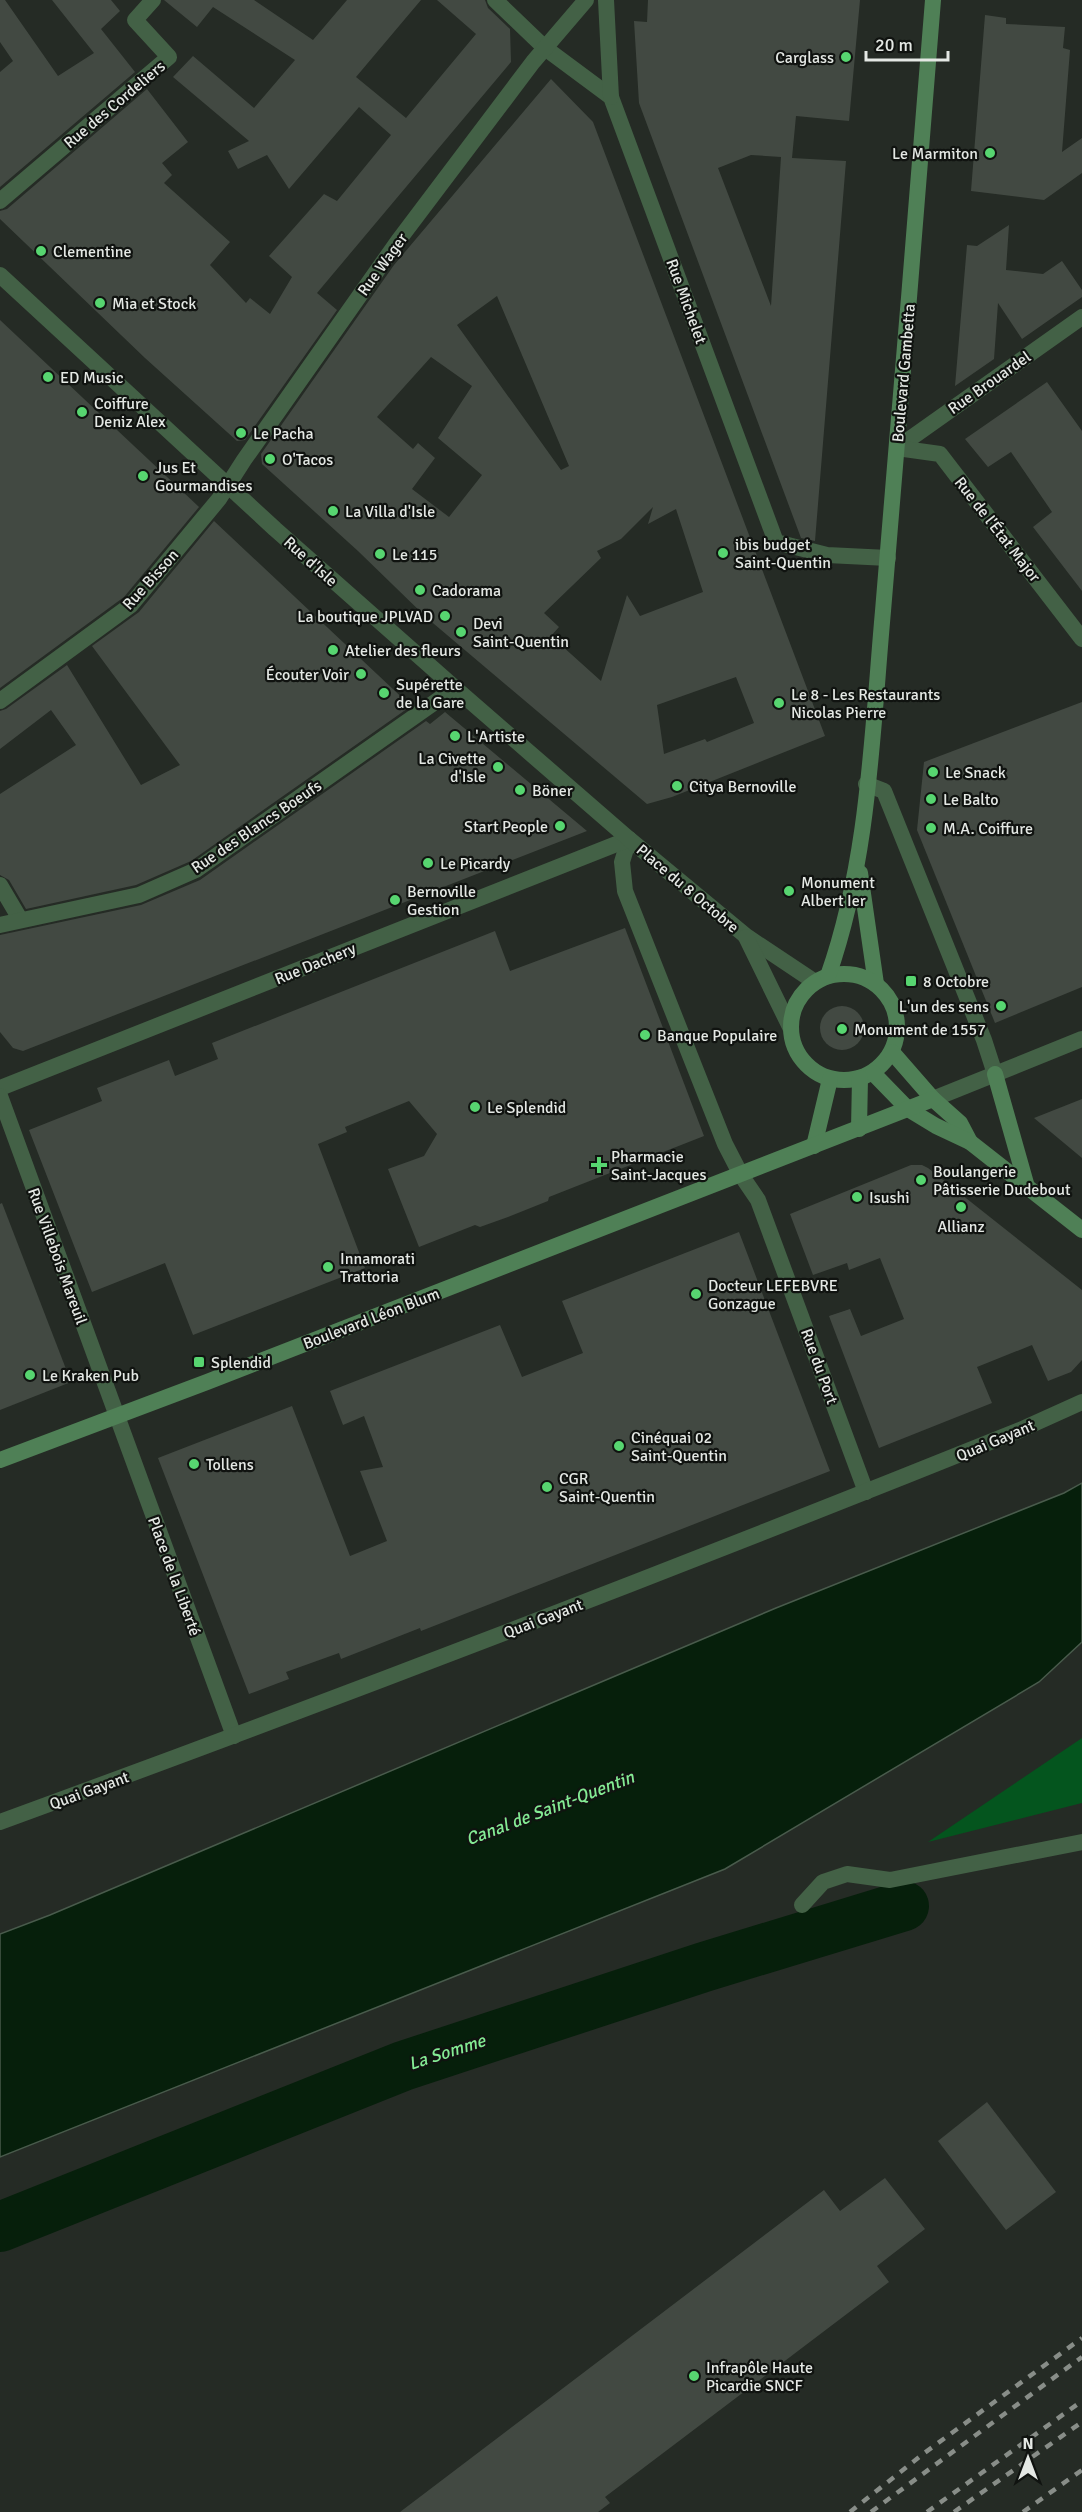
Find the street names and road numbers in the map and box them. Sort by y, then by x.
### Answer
street label: Rue des Cordeliers [60,56,170,153]
street label: Rue Wager [353,229,412,300]
street label: Rue Michelet [661,256,711,347]
street label: Boulevard Gambetta [888,303,920,443]
street label: Rue Brouardel [944,347,1035,419]
street label: Rue de l'État Major [950,473,1045,586]
street label: Rue d'Isle [279,532,341,591]
street label: Rue Bisson [118,545,183,614]
street label: Rue des Blancs Boeufs [188,776,326,878]
street label: Place du 8 Octobre [632,840,743,937]
street label: Rue Dachery [272,938,359,989]
street label: Rue Villebois Mareuil [23,1185,91,1328]
street label: Boulevard Léon Blum [300,1284,442,1354]
street label: Rue du Port [796,1326,842,1407]
street label: Quai Gayant [953,1415,1038,1466]
street label: Place de la Liberté [143,1514,205,1639]
street label: Quai Gayant [501,1595,586,1643]
street label: Quai Gayant [47,1767,132,1815]

